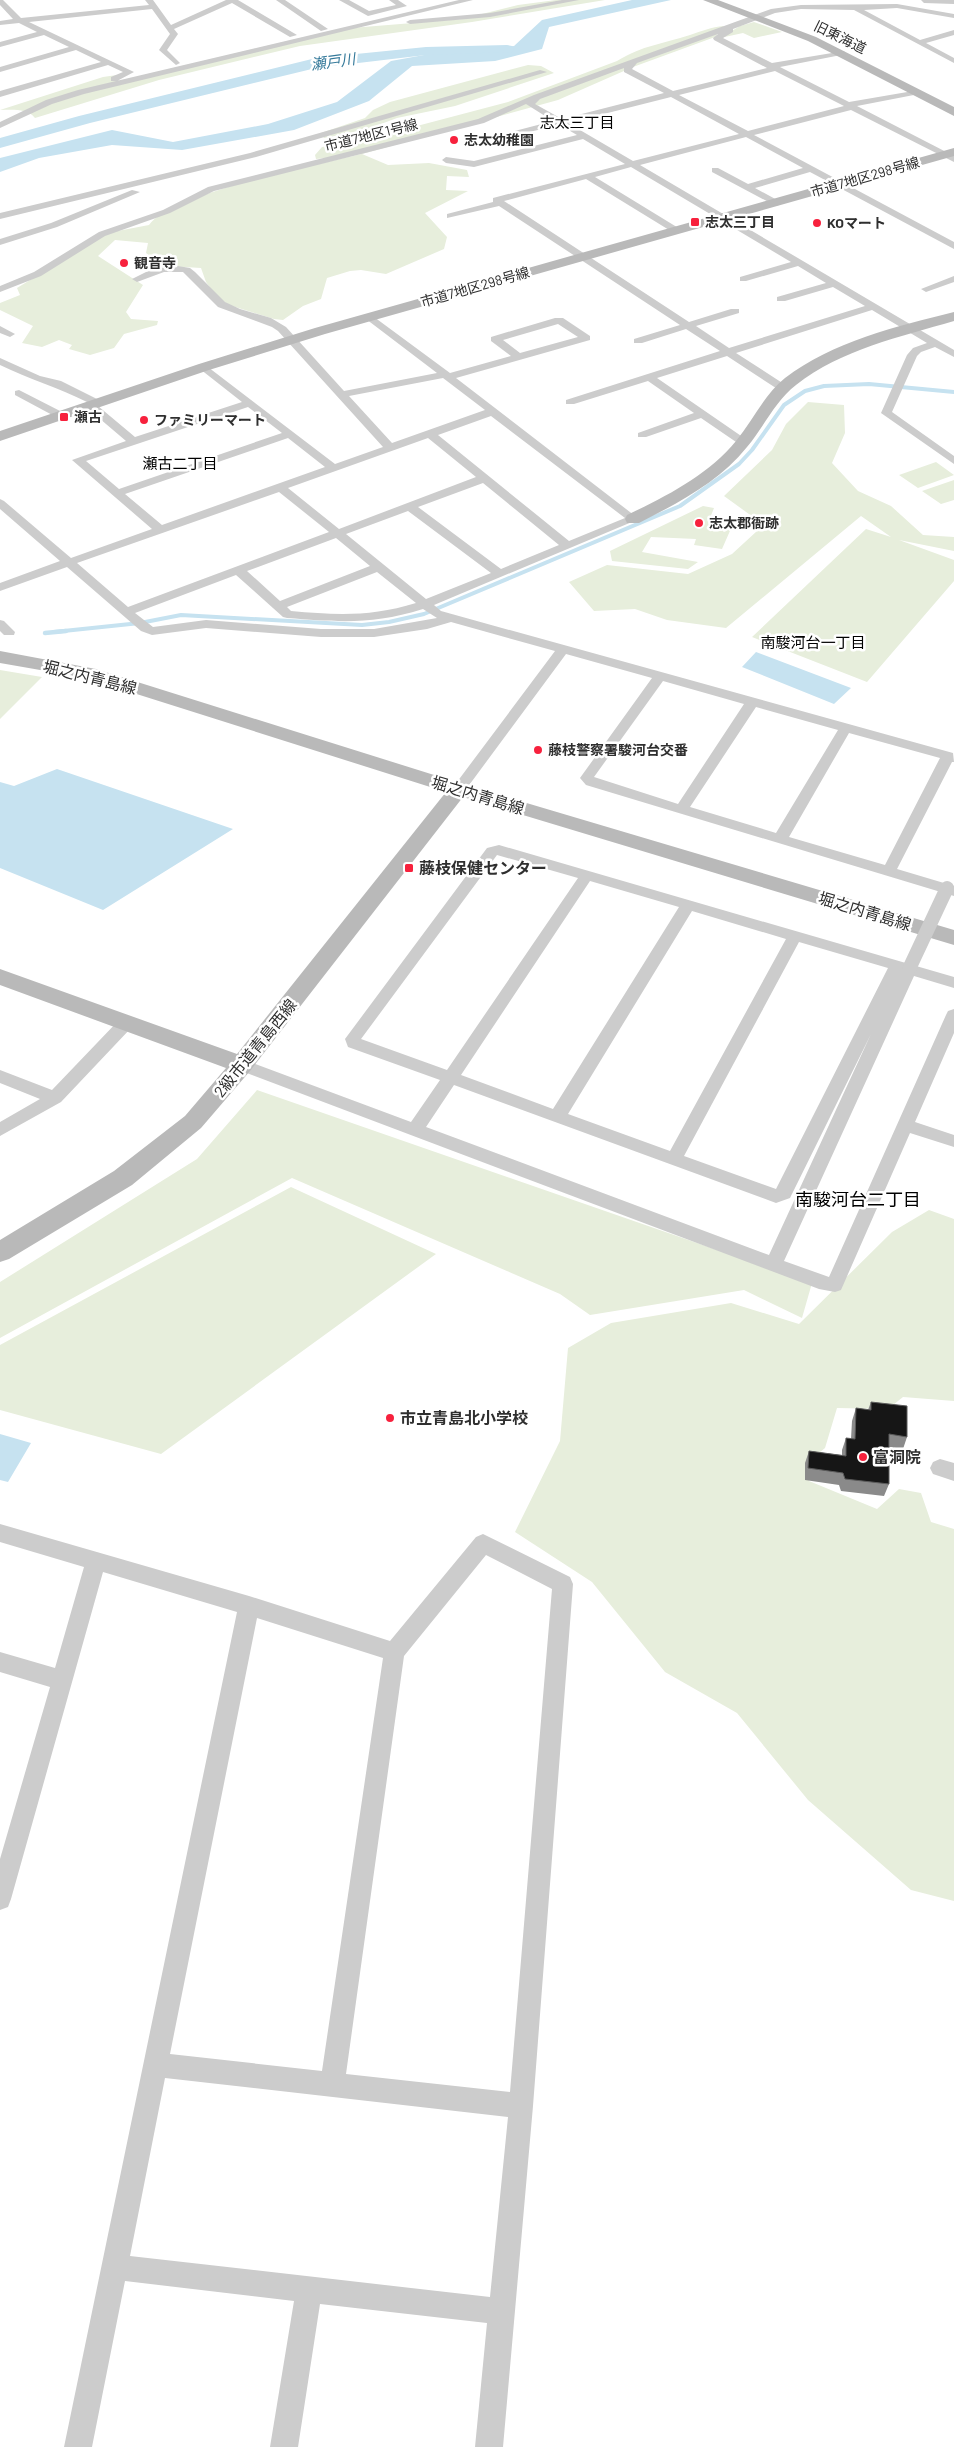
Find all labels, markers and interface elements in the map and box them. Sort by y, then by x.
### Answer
street label: 旧東海道 [811,17,869,56]
water label: 瀬戸川 [309,49,358,73]
district label: 志太三丁目 [539,113,615,131]
street label: 市道7地区1号線 [322,115,419,154]
place label: 志太幼稚園 [464,131,534,148]
marker: 志太幼稚園 [448,134,460,146]
street label: 市道7地区298号線 [808,153,921,200]
place label: 志太三丁目 [705,213,775,230]
place label: KOマート [827,214,886,231]
marker: 志太三丁目 [689,216,701,228]
marker: KOマート [811,217,823,229]
place label: 観音寺 [134,254,176,271]
marker: 観音寺 [118,257,130,269]
street label: 市道7地区298号線 [418,263,531,310]
place label: 瀬古 [74,408,102,425]
marker: 瀬古 [58,411,70,423]
place label: ファミリーマート [154,411,266,428]
marker: ファミリーマート [138,414,150,426]
district label: 瀬古二丁目 [142,454,218,472]
place label: 志太郡衙跡 [709,514,779,531]
marker: 志太郡衙跡 [693,517,705,529]
district label: 南駿河台一丁目 [760,633,866,651]
street label: 堀之内青島線 [41,656,139,697]
place label: 藤枝警察署駿河台交番 [548,741,688,758]
marker: 藤枝警察署駿河台交番 [532,744,544,756]
street label: 堀之内青島線 [429,771,527,818]
place label: 藤枝保健センター [419,858,547,877]
marker: 藤枝保健センター [403,862,415,874]
street label: 堀之内青島線 [816,887,914,934]
street label: 2級市道青島西線 [209,995,300,1101]
district label: 南駿河台二丁目 [795,1188,921,1210]
place label: 市立青島北小学校 [400,1408,528,1427]
marker: 市立青島北小学校 [384,1412,396,1424]
place label: 富洞院 [873,1447,921,1466]
marker: 富洞院 [857,1451,869,1463]

